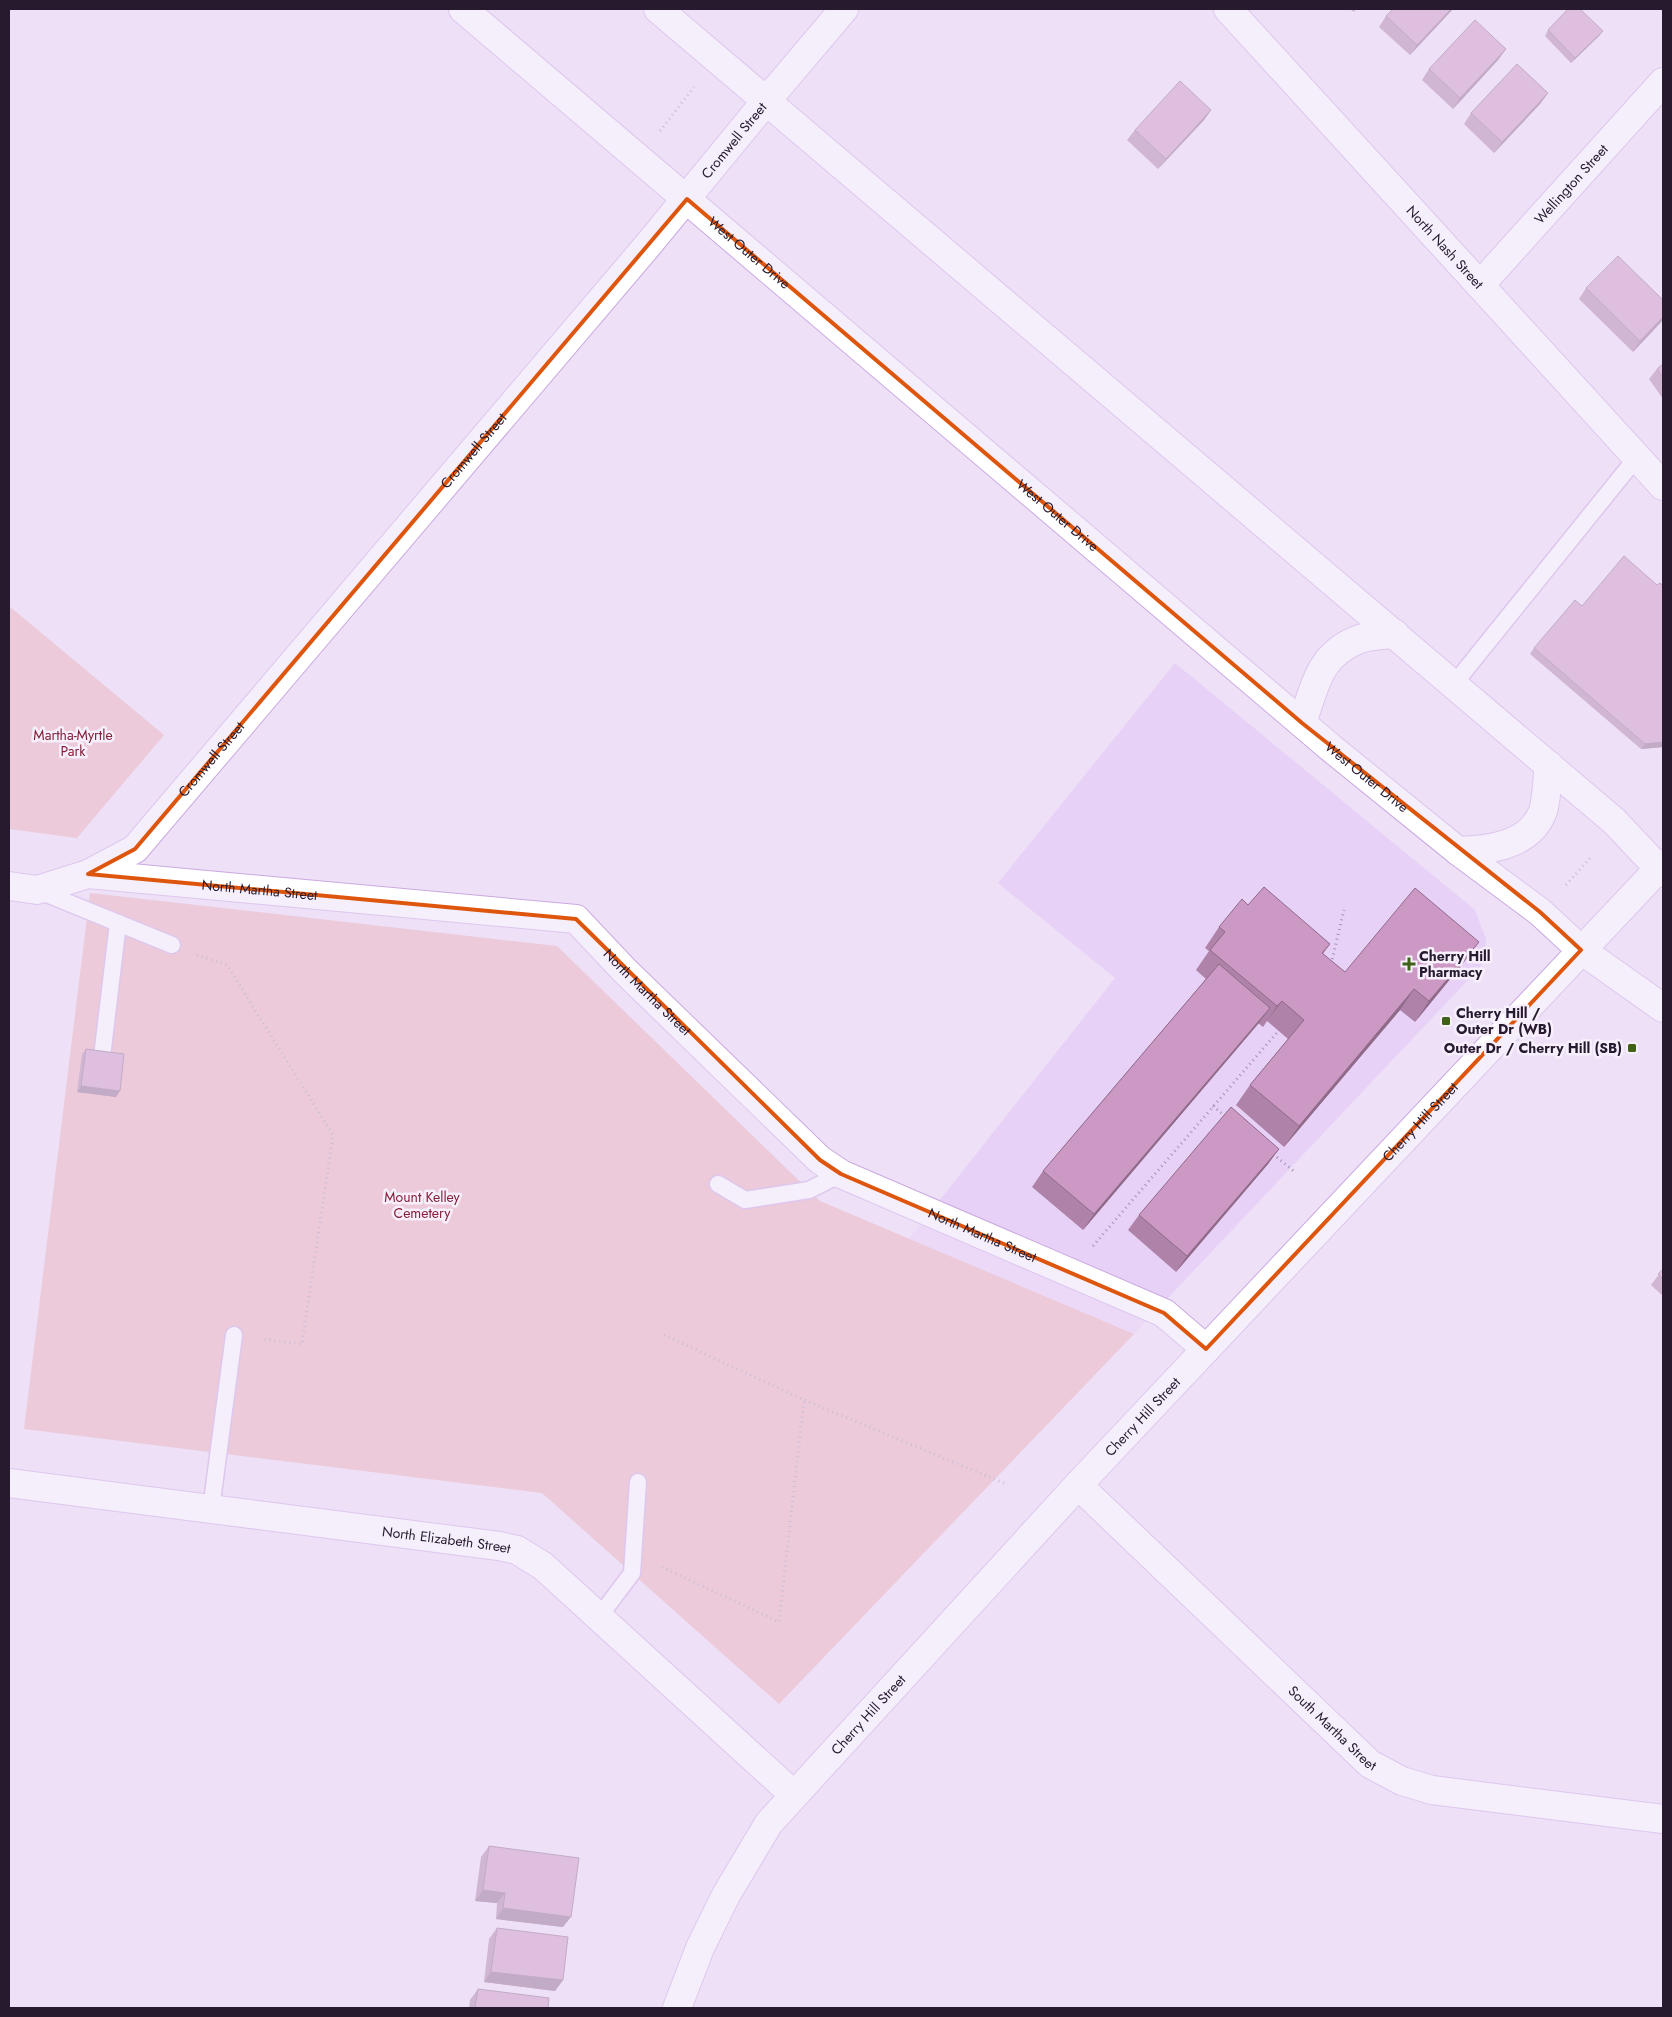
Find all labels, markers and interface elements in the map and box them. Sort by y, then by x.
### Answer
street label: Cromwell Street [696,97,772,183]
street label: Wellington Street [1530,139,1613,228]
street label: North Nash Street [1402,201,1489,293]
street label: West Outer Drive [704,212,795,294]
street label: Cromwell Street [436,408,512,493]
street label: West Outer Drive [1012,474,1103,556]
street label: Cromwell Street [173,717,249,801]
park label: Martha-Myrtle Park [33,725,113,761]
street label: West Outer Drive [1321,737,1413,817]
street label: North Martha Street [201,875,319,905]
street label: North Martha Street [599,944,696,1040]
place label: Cherry Hill Pharmacy [1419,946,1491,982]
marker: Cherry Hill Pharmacy [1403,958,1415,970]
place label: Cherry Hill / Outer Dr (WB) [1456,1003,1552,1039]
marker: Cherry Hill / Outer Dr (WB) [1440,1015,1452,1027]
place label: Outer Dr / Cherry Hill (SB) [1444,1038,1622,1058]
marker: Outer Dr / Cherry Hill (SB) [1626,1042,1638,1054]
street label: Cherry Hill Street [1378,1077,1463,1166]
park label: Mount Kelley Cemetery [384,1187,461,1223]
street label: North Martha Street [925,1203,1040,1267]
street label: Cherry Hill Street [1100,1372,1185,1461]
street label: North Elizabeth Street [381,1521,513,1558]
street label: Cherry Hill Street [826,1670,910,1759]
street label: South Martha Street [1284,1681,1381,1776]

